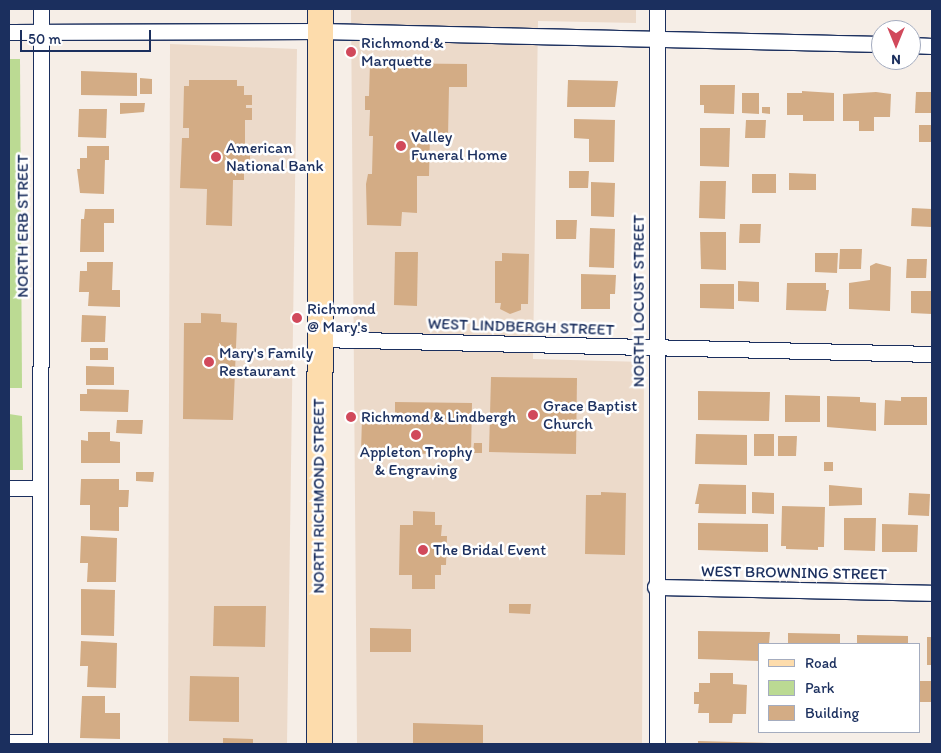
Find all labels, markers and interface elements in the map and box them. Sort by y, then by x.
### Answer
scale bar [22,20,154,52]
north arrow [871,20,921,70]
text: 50 m [28,30,61,48]
place label: Richmond & Marquette [361,33,444,71]
marker: Richmond & Marquette [345,46,357,58]
text: N [891,51,901,68]
place label: Valley Funeral Home [411,127,507,165]
place label: American National Bank [226,138,324,176]
marker: Valley Funeral Home [395,140,407,152]
marker: American National Bank [210,151,222,163]
street label: NORTH ERB STREET [13,155,33,297]
street label: NORTH LOCUST STREET [629,215,649,387]
place label: Richmond @ Mary's [307,299,376,337]
marker: Richmond @ Mary's [291,312,303,324]
street label: WEST LINDBERGH STREET [426,314,616,340]
place label: Mary's Family Restaurant [219,343,313,381]
marker: Mary's Family Restaurant [203,356,215,368]
place label: Grace Baptist Church [543,396,638,434]
street label: NORTH RICHMOND STREET [309,398,329,594]
place label: Richmond & Lindbergh [361,407,516,427]
marker: Grace Baptist Church [527,409,539,421]
marker: Richmond & Lindbergh [345,411,357,423]
marker: Appleton Trophy & Engraving [410,429,422,441]
place label: Appleton Trophy & Engraving [360,442,472,480]
place label: The Bridal Event [433,540,545,560]
marker: The Bridal Event [417,544,429,556]
street label: WEST BROWNING STREET [702,562,886,584]
legend [758,643,921,733]
text: Road [805,654,837,672]
text: Park [805,679,835,697]
text: Building [805,704,859,722]

